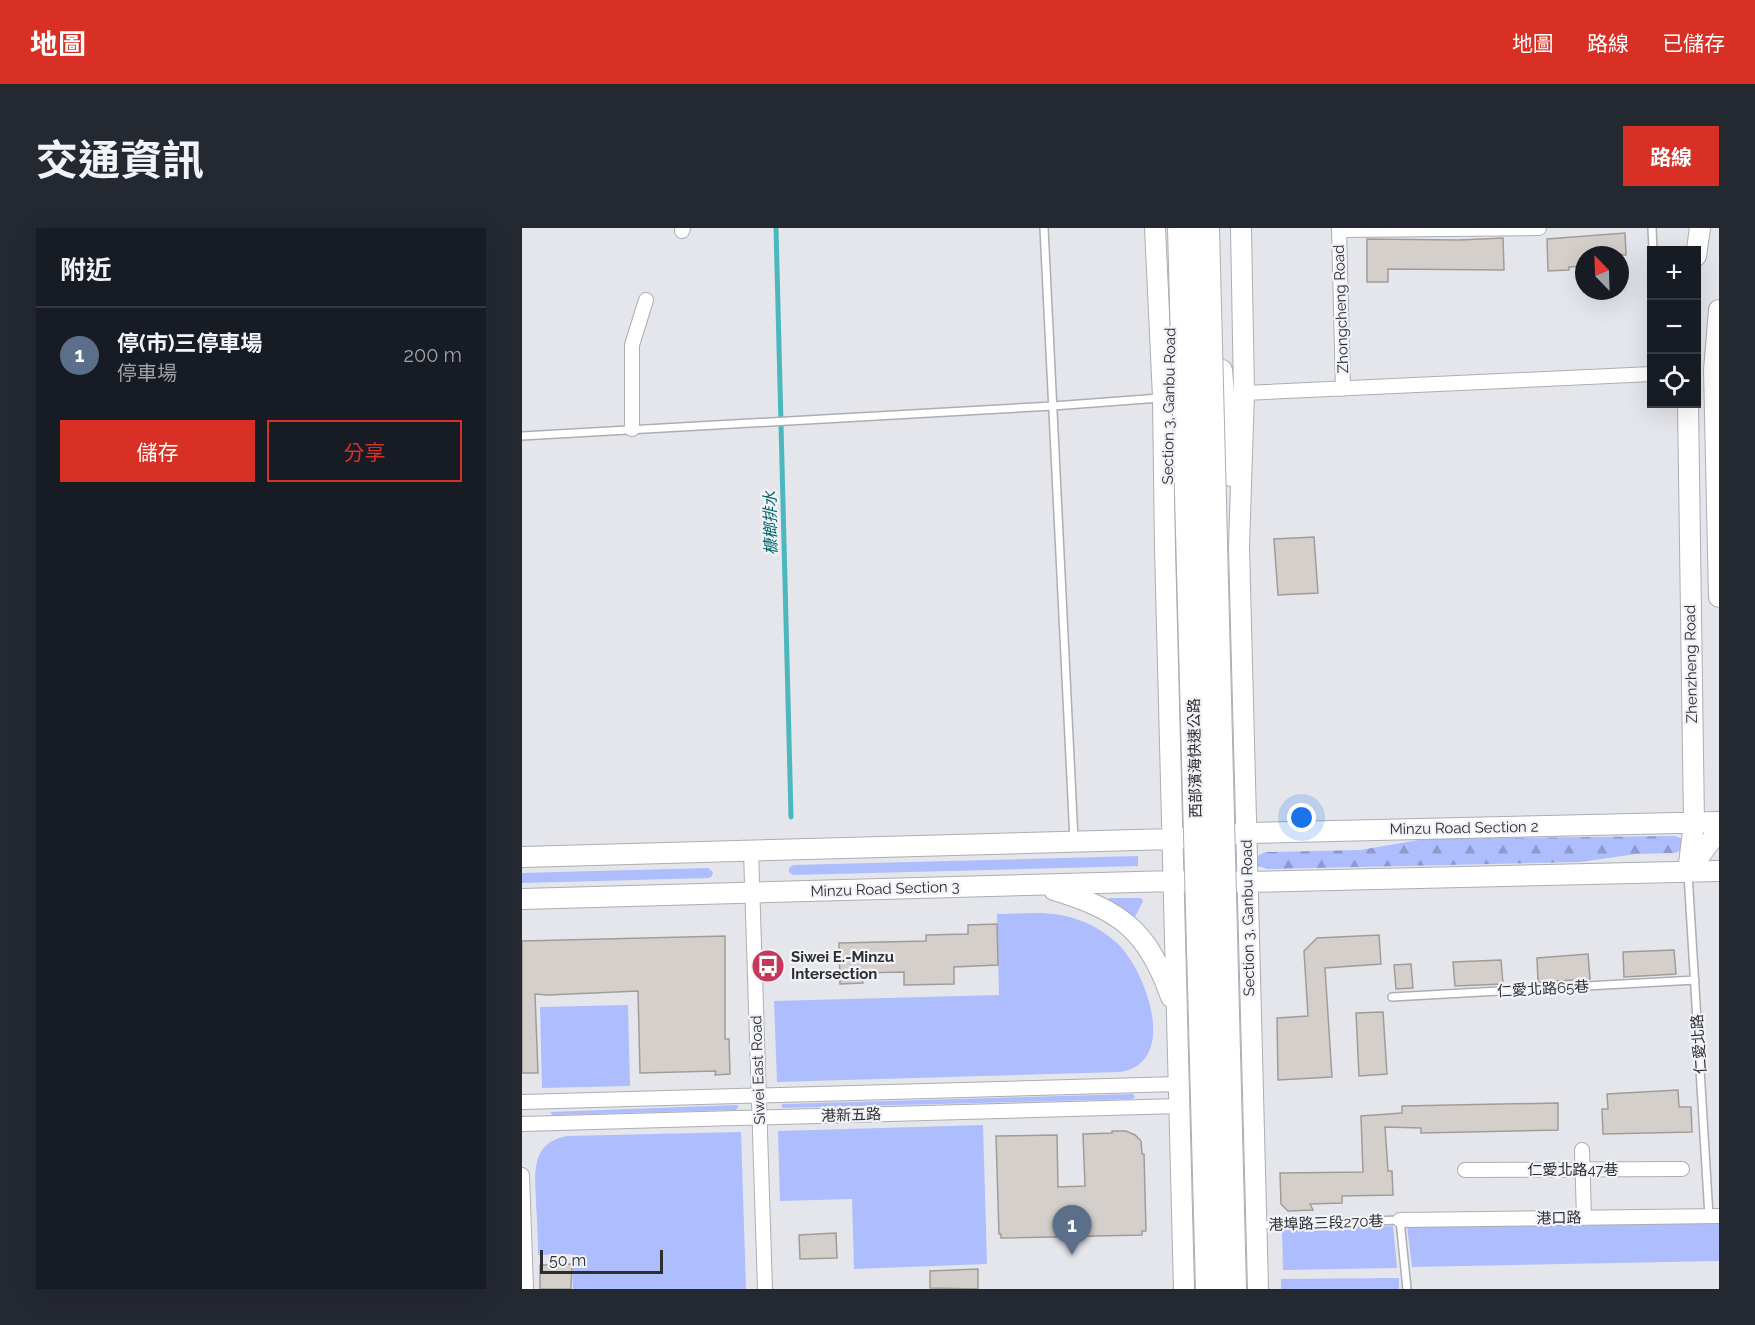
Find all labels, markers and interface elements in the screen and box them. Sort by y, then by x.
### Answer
text: 地圖 [30,28,86,61]
text: 地圖 [1512,31,1554,56]
text: 路線 [1587,31,1629,56]
text: 已儲存 [1662,31,1725,56]
button: 路線 [1623,126,1719,186]
text: 交通資訊 [36,136,204,185]
street label: Zhongcheng Road [1330,244,1352,374]
north arrow [1575,246,1629,300]
map controls [1647,246,1701,408]
button: + [1647,246,1701,300]
text: 附近 [60,255,112,285]
button: − [1647,300,1701,354]
street label: Section 3, Ganbu Road [1159,327,1179,485]
text: 停(市)三停車場 [117,330,263,356]
text: 1 [75,343,84,367]
text: 200 m [404,343,462,367]
button: locate [1647,354,1701,408]
text: 停車場 [117,361,177,385]
button: 儲存 [60,420,255,482]
button: 分享 [267,420,462,482]
water label: 槺榔排水 [760,490,781,555]
street label: Zhenzheng Road [1681,605,1701,723]
street label: 西部濱海快速公路 [1185,698,1205,818]
your location [1287,803,1316,832]
street label: Minzu Road Section 2 [1389,818,1539,838]
street label: Section 3, Ganbu Road [1238,839,1258,997]
street label: Minzu Road Section 3 [810,877,960,901]
bus stop icon: Siwei E.-Minzu Intersection [750,948,786,984]
place label: Siwei E.-Minzu Intersection [791,948,894,983]
street label: 仁愛北路65巷 [1496,978,1590,1000]
street label: 仁愛北路 [1688,1013,1710,1075]
street label: Siwei East Road [747,1015,769,1125]
street label: 港新五路 [821,1105,881,1125]
street label: 仁愛北路47巷 [1527,1161,1619,1179]
pin: 1 [1052,1206,1092,1255]
street label: 港口路 [1536,1209,1582,1227]
street label: 港埠路三段270巷 [1268,1212,1384,1234]
scale bar [540,1247,663,1274]
text: 50 m [549,1251,586,1270]

